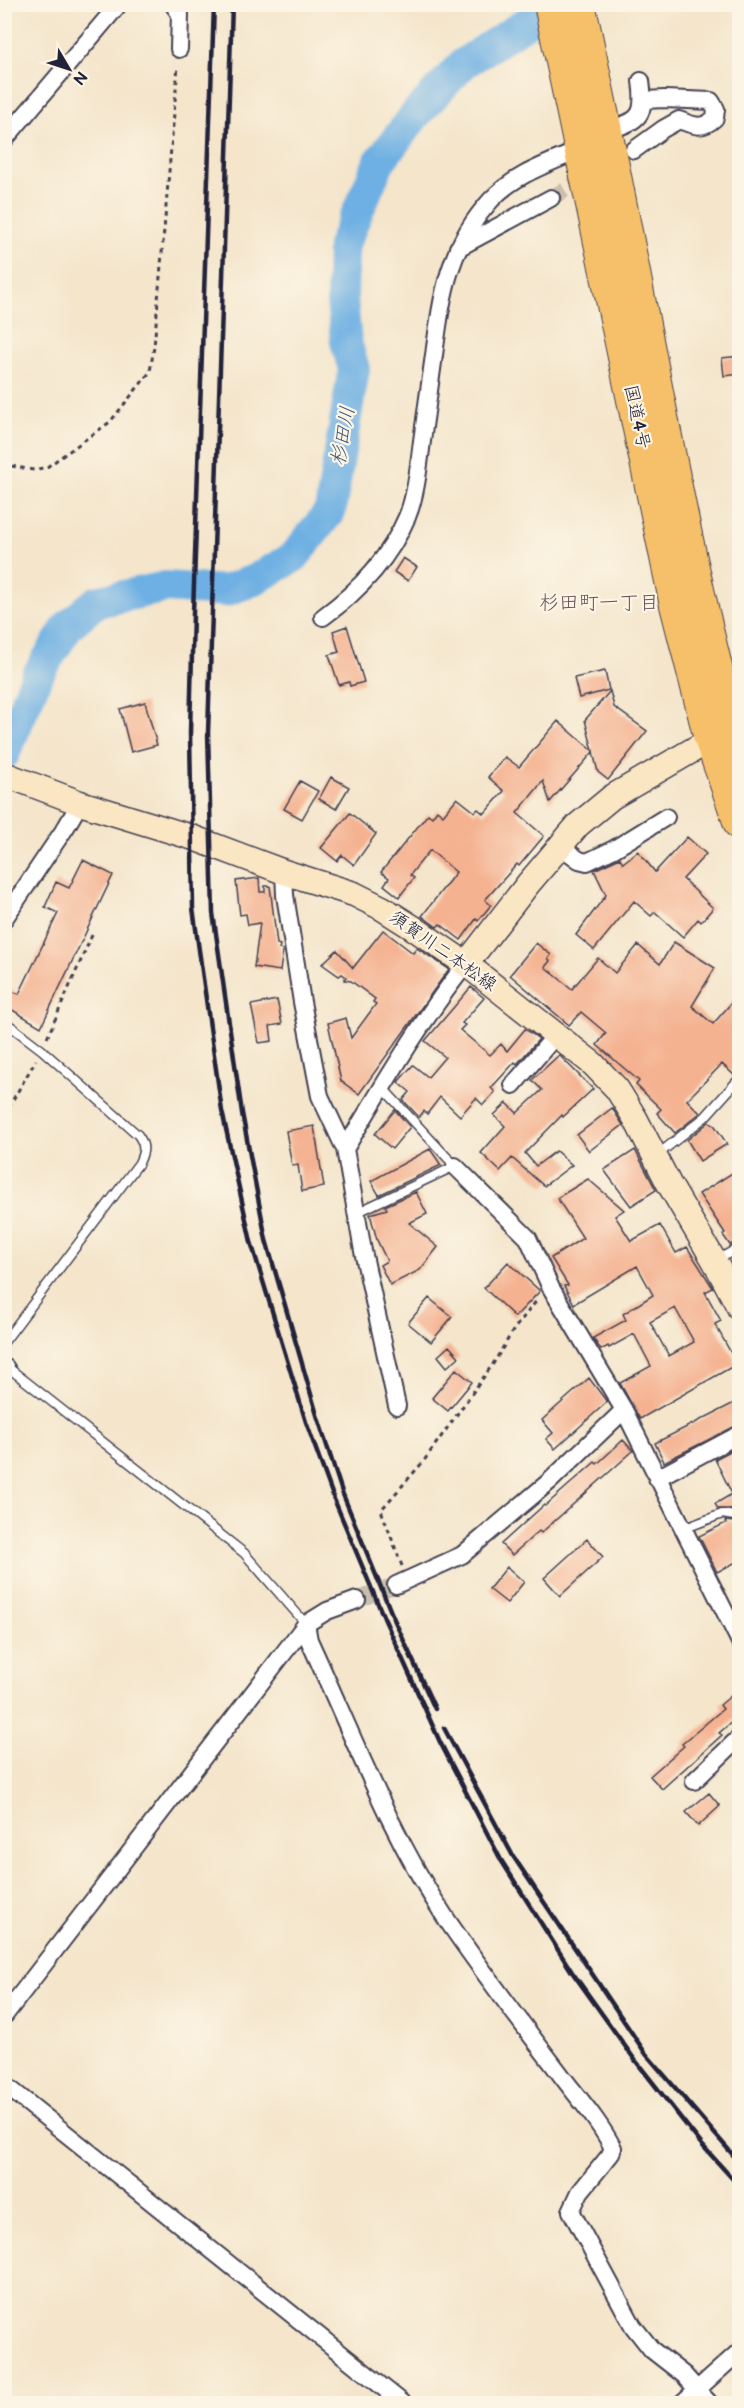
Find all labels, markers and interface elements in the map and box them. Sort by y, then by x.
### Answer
north arrow [39,39,99,99]
text: N [68,67,91,88]
street label: 国道4号 [620,383,654,451]
water label: 杉田川 [326,404,360,468]
district label: 杉田町一丁目 [539,591,659,615]
street label: 須賀川二本松線 [385,906,501,996]

